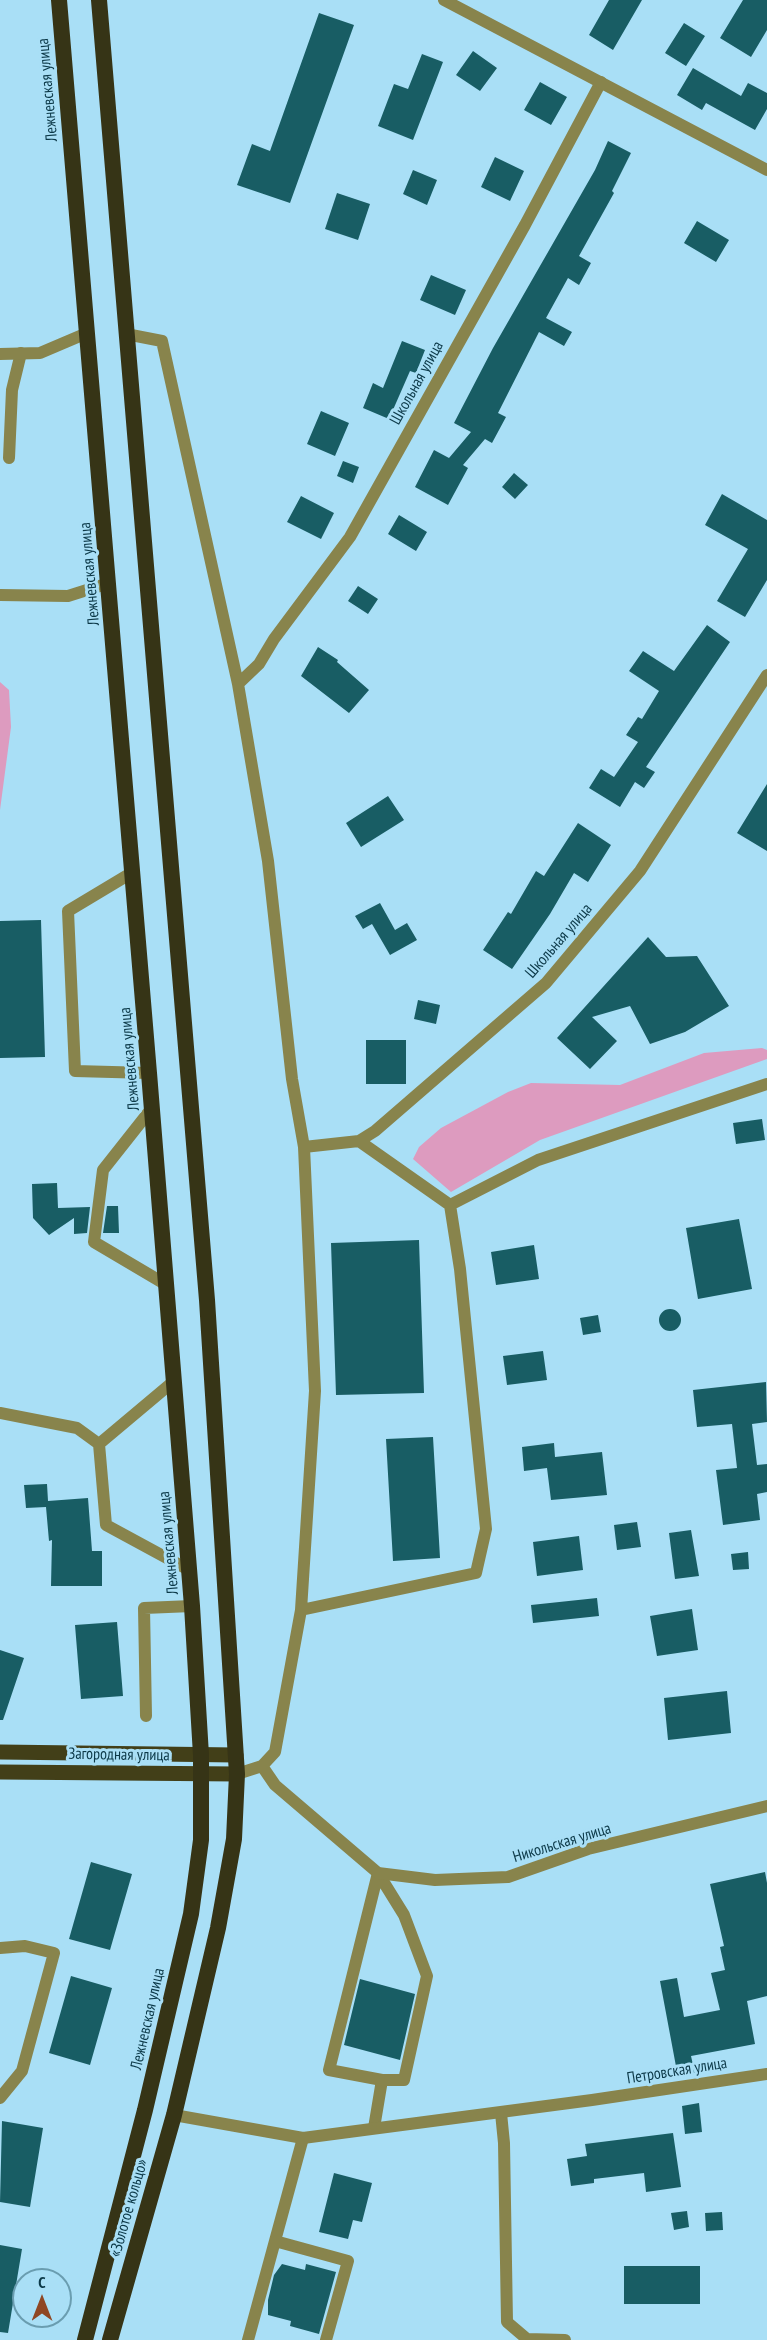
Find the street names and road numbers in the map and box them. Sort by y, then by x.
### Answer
street label: Лежневская улица [34,37,62,143]
street label: Школьная улица [386,338,448,428]
street label: Лежневская улица [76,521,104,627]
street label: Школьная улица [521,900,597,982]
street label: Лежневская улица [116,1006,144,1112]
street label: Лежневская улица [155,1490,183,1596]
street label: Загородная улица [68,1745,170,1765]
street label: Никольская улица [511,1819,613,1867]
street label: Лежневская улица [127,1966,169,2072]
street label: Петровская улица [626,2054,728,2088]
street label: «Золотое кольцо» [106,2157,152,2259]

